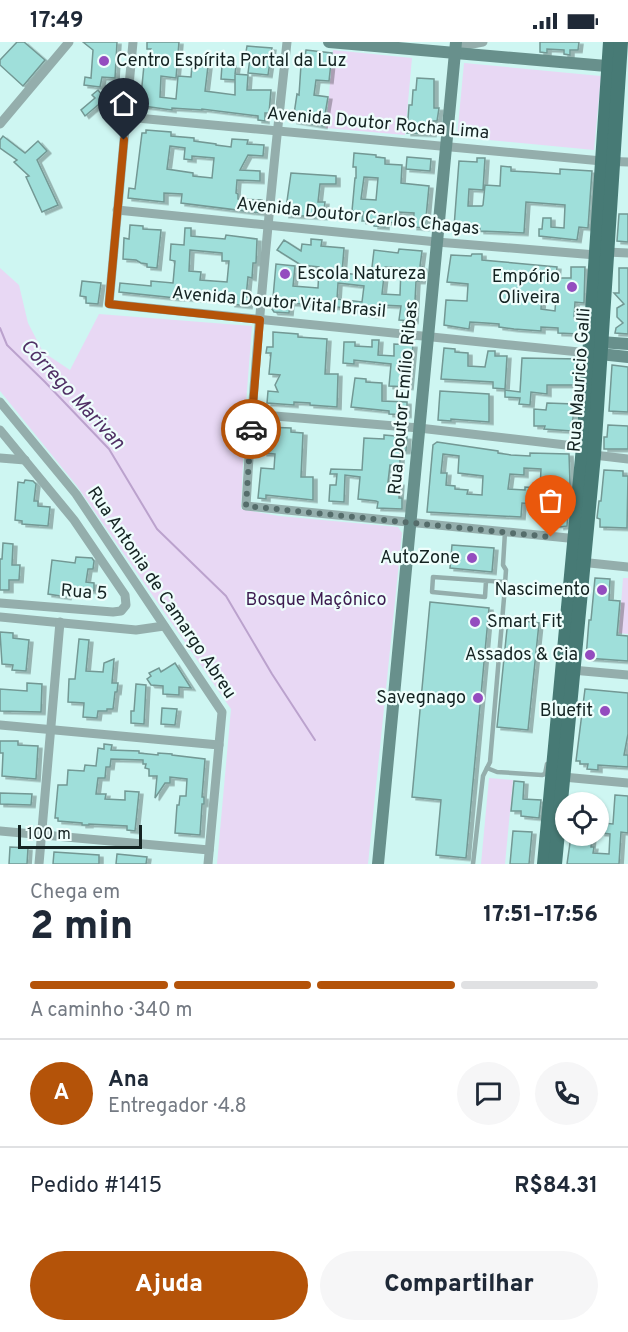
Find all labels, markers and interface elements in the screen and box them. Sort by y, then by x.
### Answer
text: 17:49 [30,8,84,35]
place label: Centro Espírita Portal da Luz [116,50,347,73]
marker: Centro Espírita Portal da Luz [97,54,111,68]
pin [98,78,149,140]
icon: home [107,87,140,120]
street label: Avenida Doutor Rocha Lima [266,103,490,145]
street label: Avenida Doutor Carlos Chagas [235,193,481,241]
place label: Escola Natureza [297,263,426,286]
place label: Empório Oliveira [492,266,560,310]
marker: Escola Natureza [278,267,292,281]
marker: Empório Oliveira [565,280,579,294]
street label: Avenida Doutor Vital Brasil [171,282,387,324]
street label: Rua Doutor Emílio Ribas [384,300,424,496]
street label: Rua Mauricio Galli [563,307,597,453]
water label: Córrego Marivan [14,334,130,456]
courier [221,399,281,459]
icon: car [235,413,268,446]
pin [525,475,576,537]
street label: Rua Antonia de Camargo Abreu [81,482,241,704]
icon: bag [534,484,567,517]
place label: AutoZone [380,547,460,570]
marker: AutoZone [465,551,479,565]
place label: Nascimento [495,579,590,602]
street label: Rua 5 [60,580,108,606]
marker: Nascimento [595,583,609,597]
park label: Bosque Maçônico [245,589,387,612]
place label: Smart Fit [487,611,563,634]
marker: Smart Fit [468,615,482,629]
place label: Assados & Cia [465,644,578,667]
marker: Assados & Cia [583,648,597,662]
place label: Savegnago [376,687,466,710]
marker: Savegnago [471,691,485,705]
place label: Bluefit [540,700,593,723]
marker: Bluefit [598,704,612,718]
map controls [555,792,609,846]
button: locate [555,792,609,846]
scale bar [18,822,142,850]
text: 100 m [27,825,71,845]
text: Chega em [30,880,120,906]
text: 17:51–17:56 [483,902,598,929]
text: 2 min [30,904,133,953]
text: A caminho · 340 m [30,998,192,1024]
button: chat [457,1062,520,1125]
button: phone [535,1062,598,1125]
text: Ana [108,1067,149,1094]
text: A [54,1080,69,1107]
text: Entregador · 4.8 [108,1094,247,1120]
text: Pedido #1415 [30,1173,162,1200]
text: R$84.31 [514,1173,598,1200]
button: Ajuda [30,1251,308,1320]
button: Compartilhar [320,1251,598,1320]

